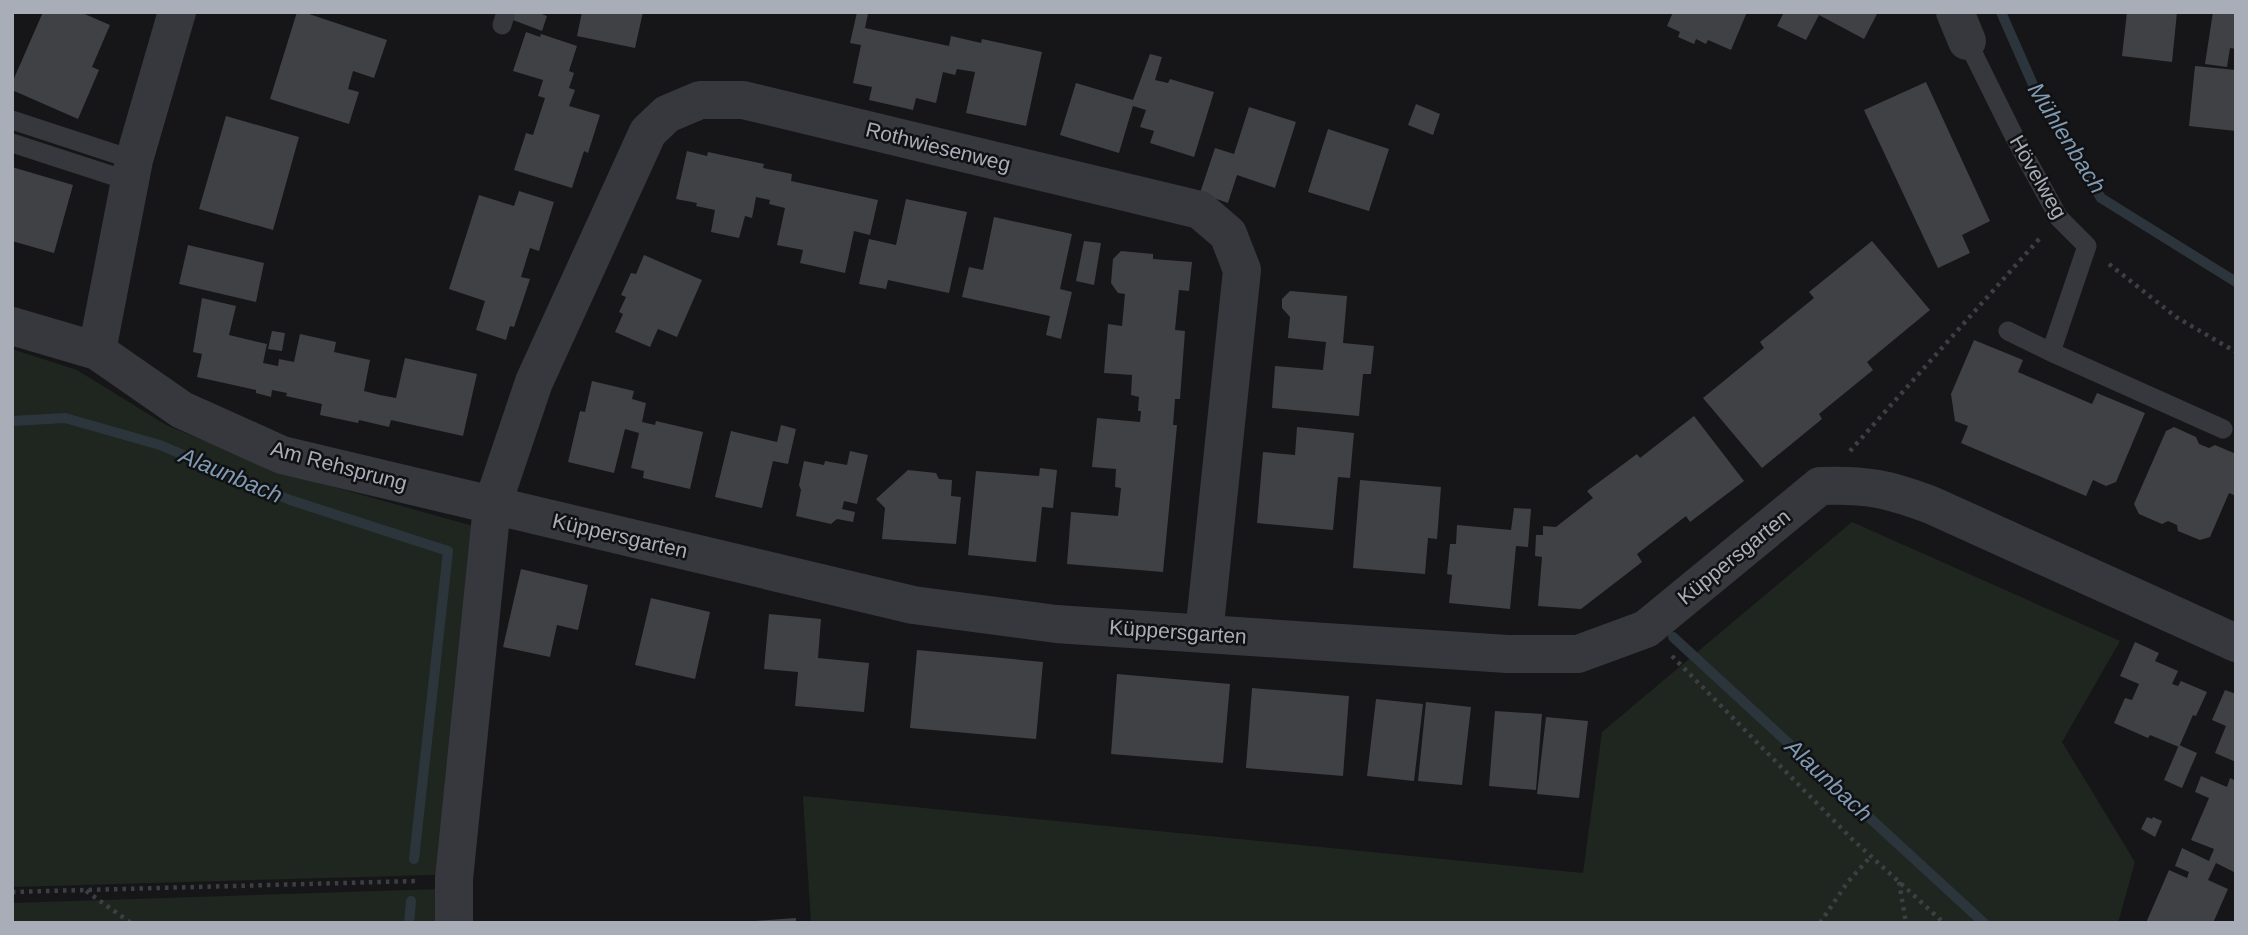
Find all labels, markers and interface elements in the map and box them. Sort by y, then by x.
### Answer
water label: Mühlenbach [2023,78,2111,198]
street label: Rothwiesenweg [863,117,1013,176]
street label: Hövelweg [2005,131,2071,222]
street label: Am Rehsprung [269,436,410,495]
water label: Alaunbach [174,441,286,508]
street label: Küppersgarten [1673,504,1794,609]
street label: Küppersgarten [550,509,690,562]
street label: Küppersgarten [1109,615,1248,648]
water label: Alaunbach [1779,732,1878,827]

